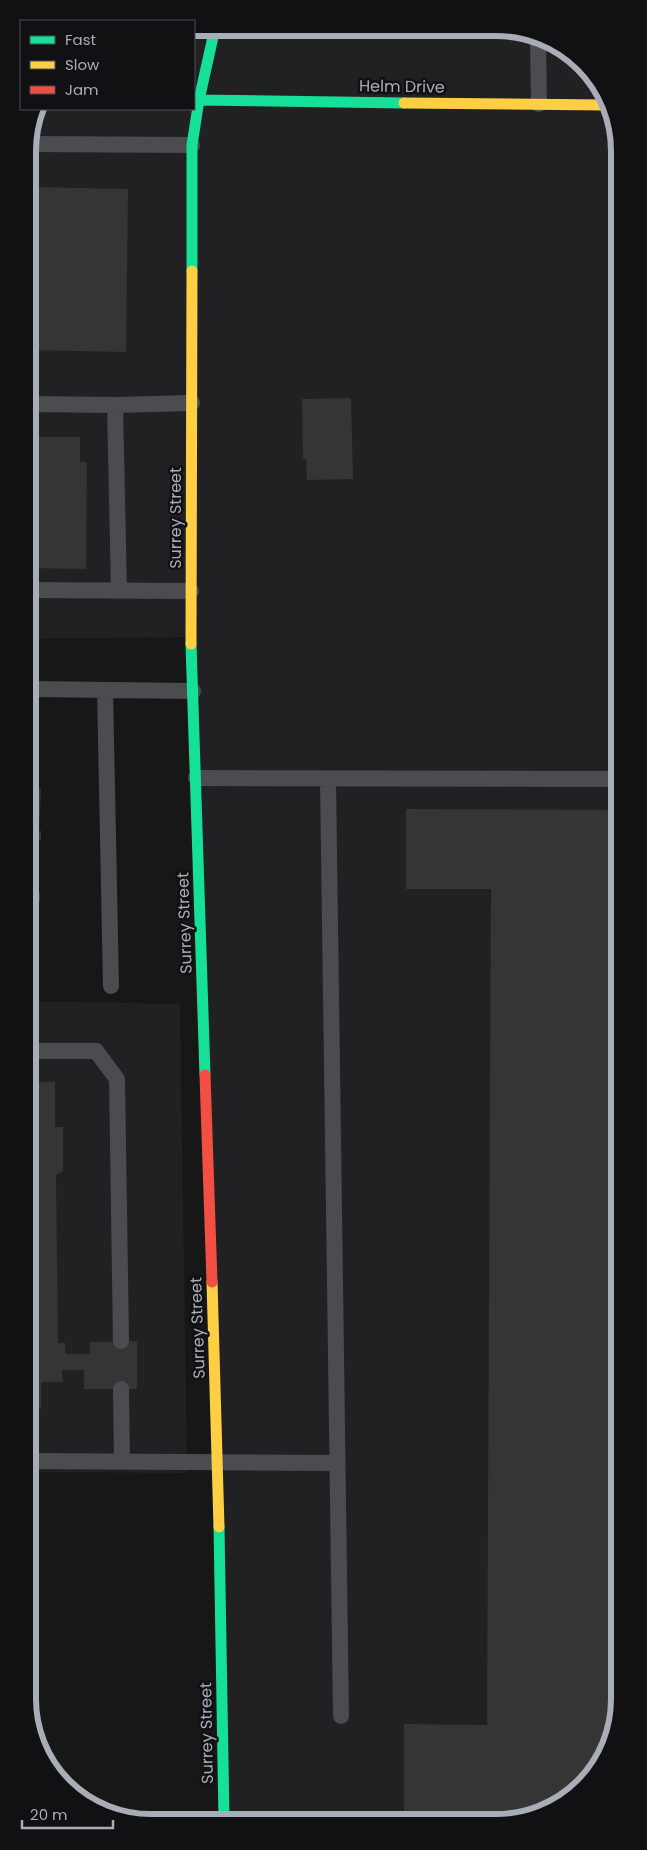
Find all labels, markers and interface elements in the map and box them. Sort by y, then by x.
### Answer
legend [20,20,195,110]
text: Fast [65,29,96,50]
text: Slow [65,54,100,75]
street label: Helm Drive [359,74,445,99]
text: Jam [65,79,99,100]
street label: Surrey Street [164,467,187,569]
street label: Surrey Street [171,872,198,974]
street label: Surrey Street [184,1277,211,1379]
street label: Surrey Street [194,1682,219,1784]
scale bar [22,1798,114,1830]
text: 20 m [30,1804,68,1825]

